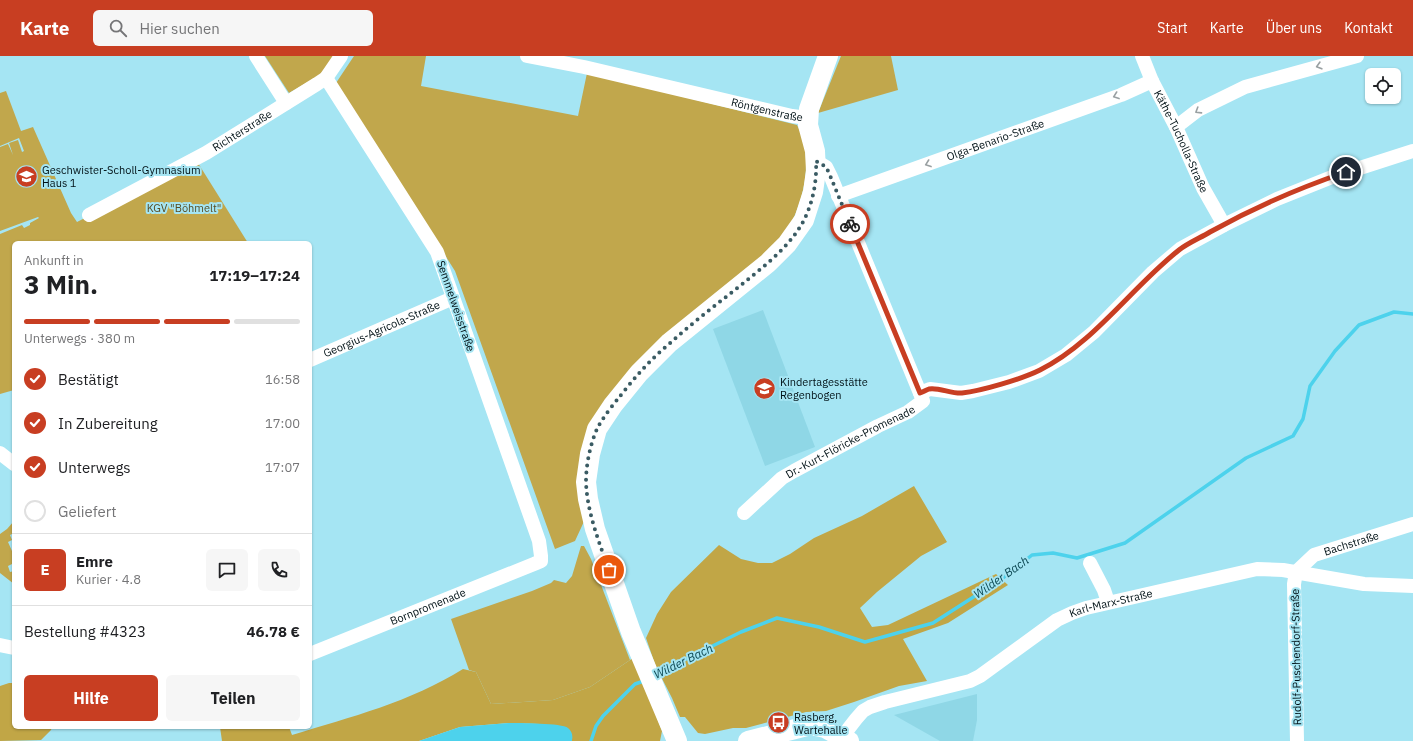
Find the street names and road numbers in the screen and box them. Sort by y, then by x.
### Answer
street label: Käthe-Tucholla-Straße [1151,88,1211,195]
street label: Röntgenstraße [730,95,804,124]
street label: Richterstraße [210,107,275,154]
street label: Olga-Benario-Straße [945,116,1046,164]
street label: Semmelweisstraße [434,259,478,353]
street label: Georgius-Agricola-Straße [321,298,442,360]
street label: Dr.-Kurt-Flöricke-Promenade [783,402,918,481]
street label: Bachstraße [1322,528,1381,559]
street label: Bornpromenade [388,585,468,628]
street label: Karl-Marx-Straße [1067,586,1154,620]
street label: Rudolf-Puschendorf-Straße [1288,589,1304,725]

